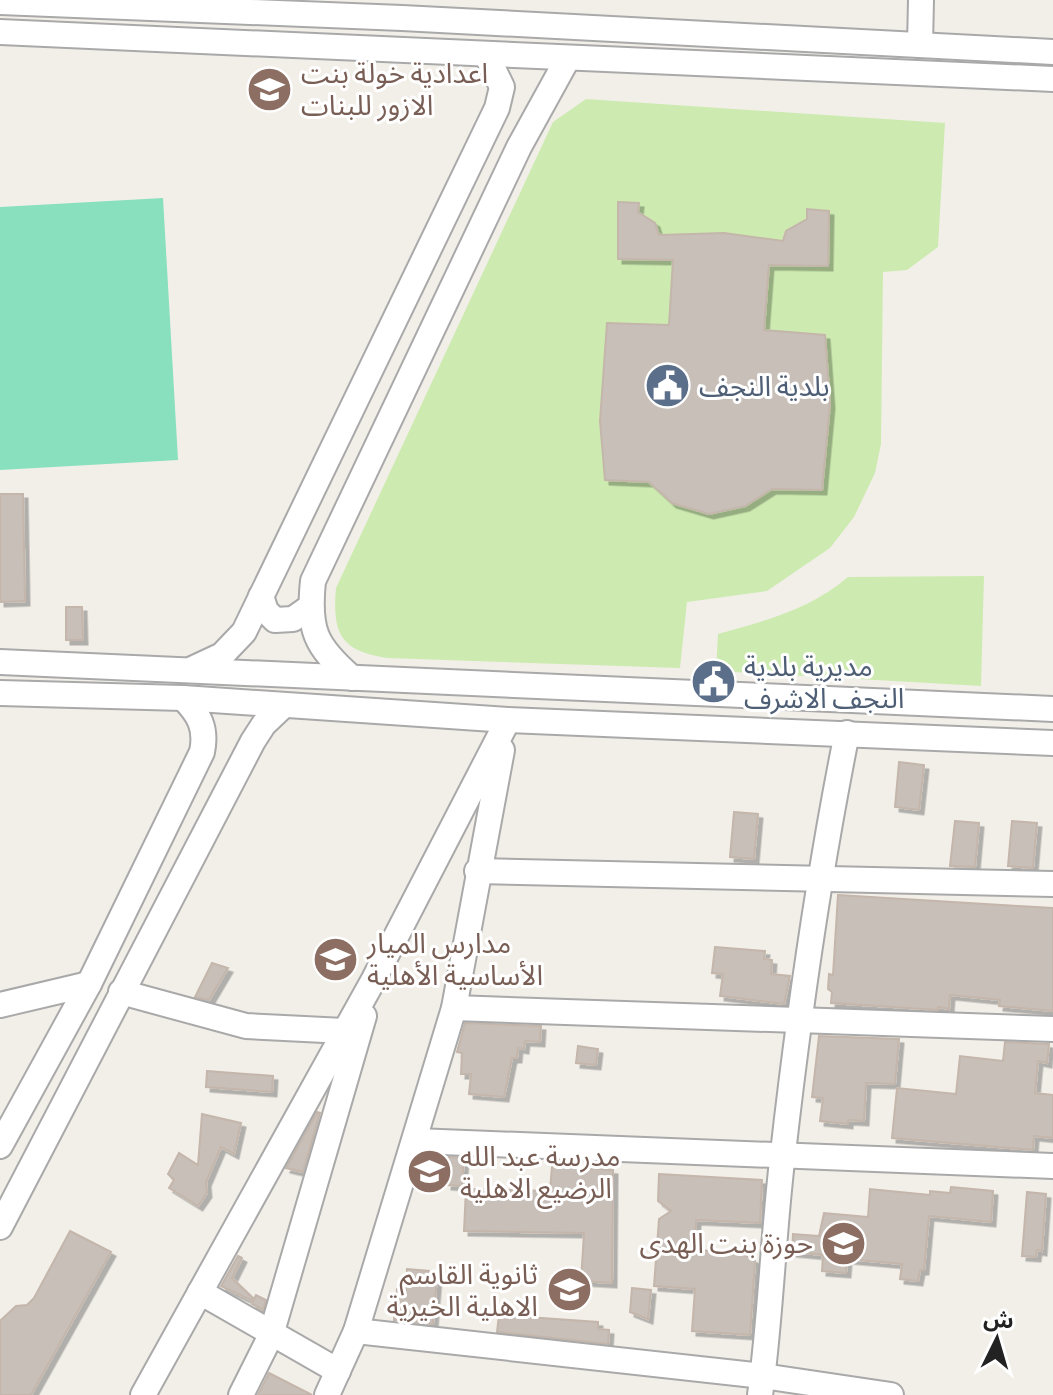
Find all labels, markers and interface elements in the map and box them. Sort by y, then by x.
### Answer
place label: اعدادية خولة بنت الازور للبنات [301,53,488,123]
school or university icon: اعدادية خولة بنت الازور للبنات [246,65,294,113]
public building icon: بلدية النجف [644,362,692,410]
place label: بلدية النجف [699,366,830,404]
place label: مديرية بلدية النجف الاشرف [744,646,904,716]
public building icon: مديرية بلدية النجف الاشرف [689,658,737,706]
place label: مدارس الميار الأساسية الأهلية [366,923,543,993]
school or university icon: مدارس الميار الأساسية الأهلية [312,935,360,983]
place label: مدرسة عبد الله الرضيع الاهلية [460,1136,620,1209]
school or university icon: مدرسة عبد الله الرضيع الاهلية [405,1148,453,1196]
school or university icon: حوزة بنت الهدى [820,1219,868,1267]
place label: حوزة بنت الهدى [640,1223,813,1261]
place label: ثانوية القاسم الاهلية الخيرية [386,1254,538,1324]
school or university icon: ثانوية القاسم الاهلية الخيرية [545,1266,593,1314]
north arrow [957,1299,1037,1379]
text: ش [982,1303,1015,1335]

